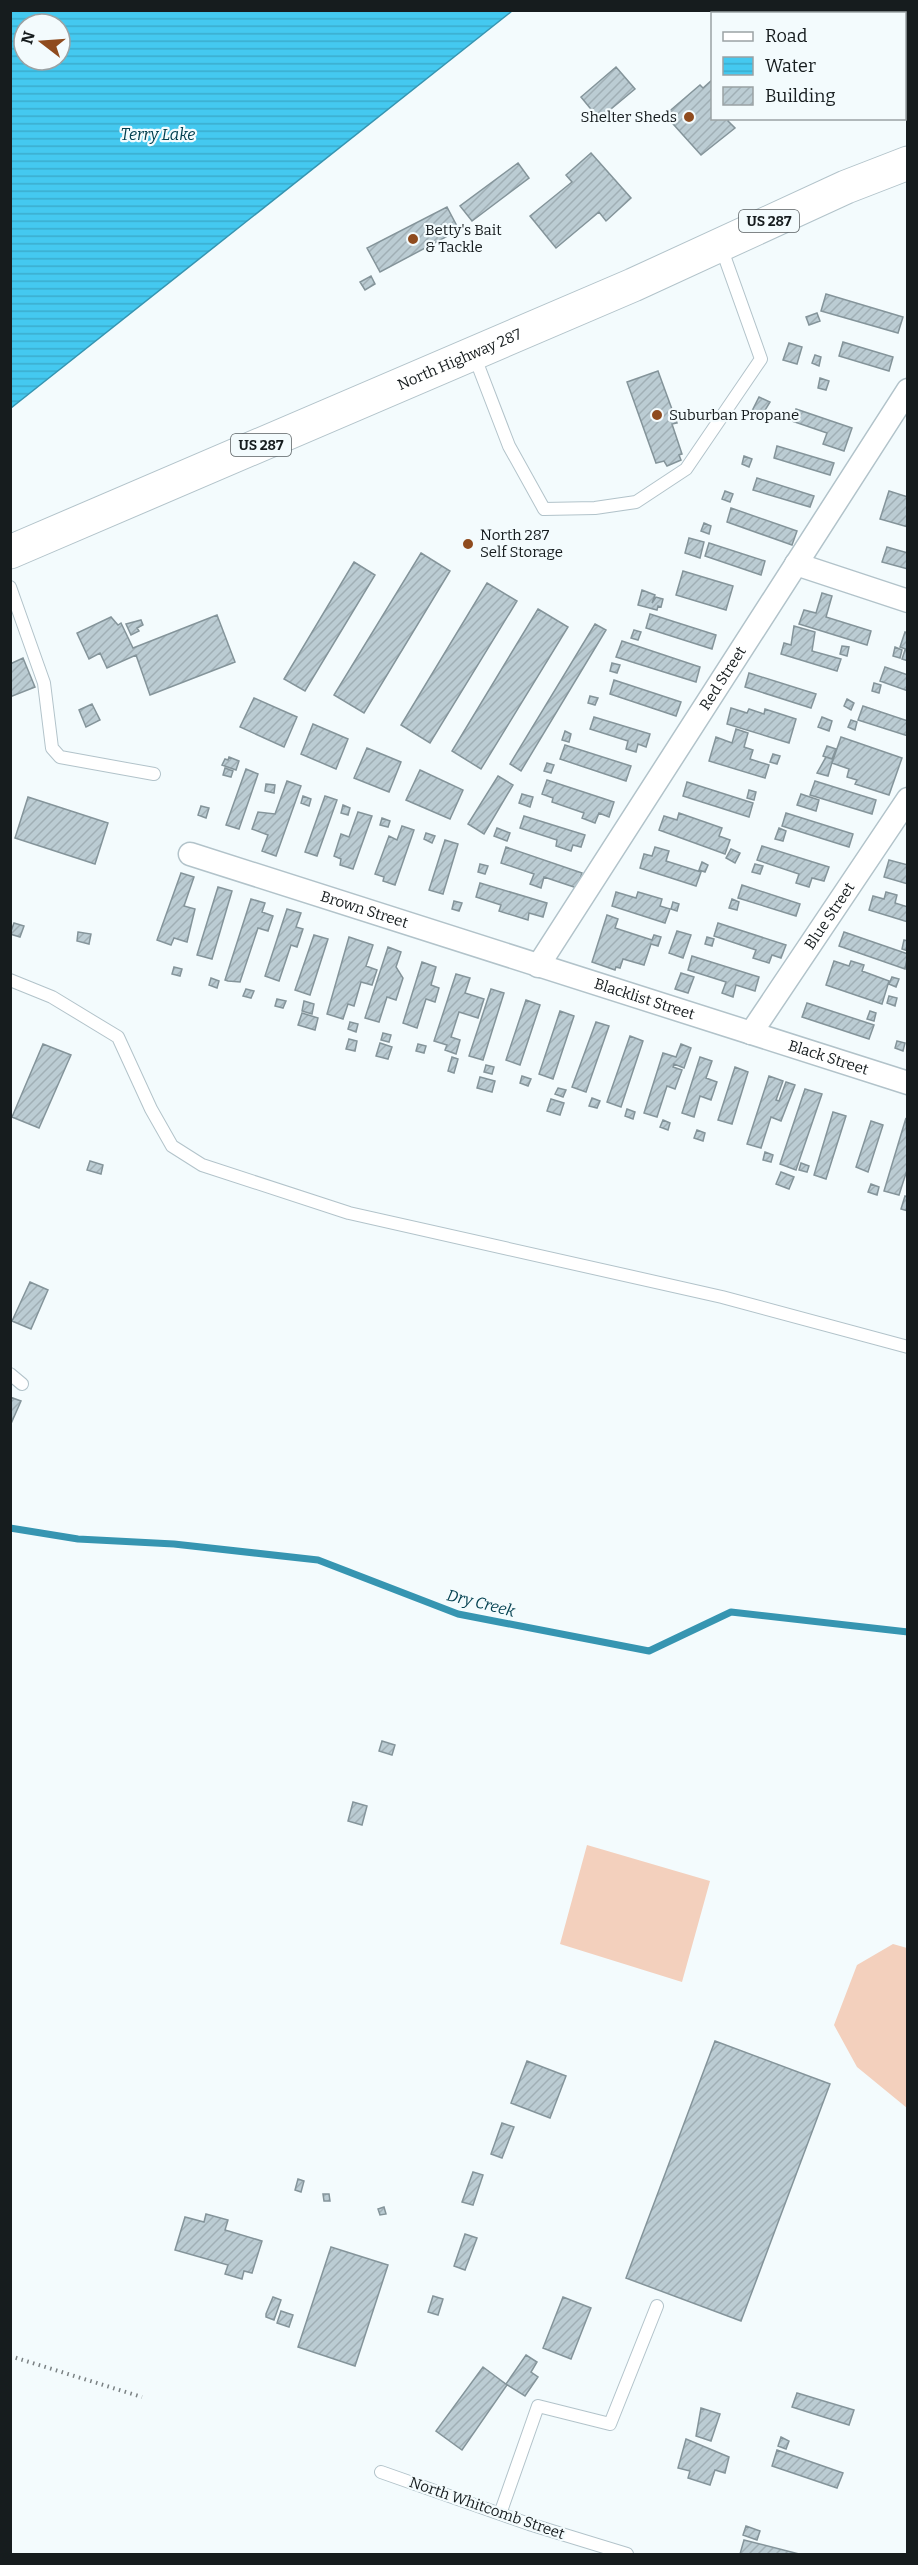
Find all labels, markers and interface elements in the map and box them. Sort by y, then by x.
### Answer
north arrow [12,12,72,72]
legend [711,12,906,120]
text: Road [765,25,808,47]
text: N [17,29,39,46]
text: Water [765,55,816,77]
text: Building [765,85,836,107]
place label: Shelter Sheds [580,108,677,126]
marker: Shelter Sheds [682,110,696,124]
water label: Terry Lake [121,125,195,144]
road number: US 287 [739,210,799,232]
place label: Betty's Bait & Tackle [425,221,502,256]
marker: Betty's Bait & Tackle [406,232,420,246]
street label: North Highway 287 [395,325,525,394]
place label: Suburban Propane [669,406,799,424]
marker: Suburban Propane [650,408,664,422]
road number: US 287 [231,434,291,456]
place label: North 287 Self Storage [480,526,563,561]
marker: North 287 Self Storage [461,537,475,551]
street label: Red Street [696,643,750,713]
street label: Blue Street [801,879,859,953]
street label: Brown Street [318,887,411,932]
street label: Blacklist Street [592,975,697,1024]
street label: Black Street [786,1036,871,1079]
water label: Dry Creek [445,1585,517,1621]
street label: North Whitcomb Street [407,2473,568,2543]

